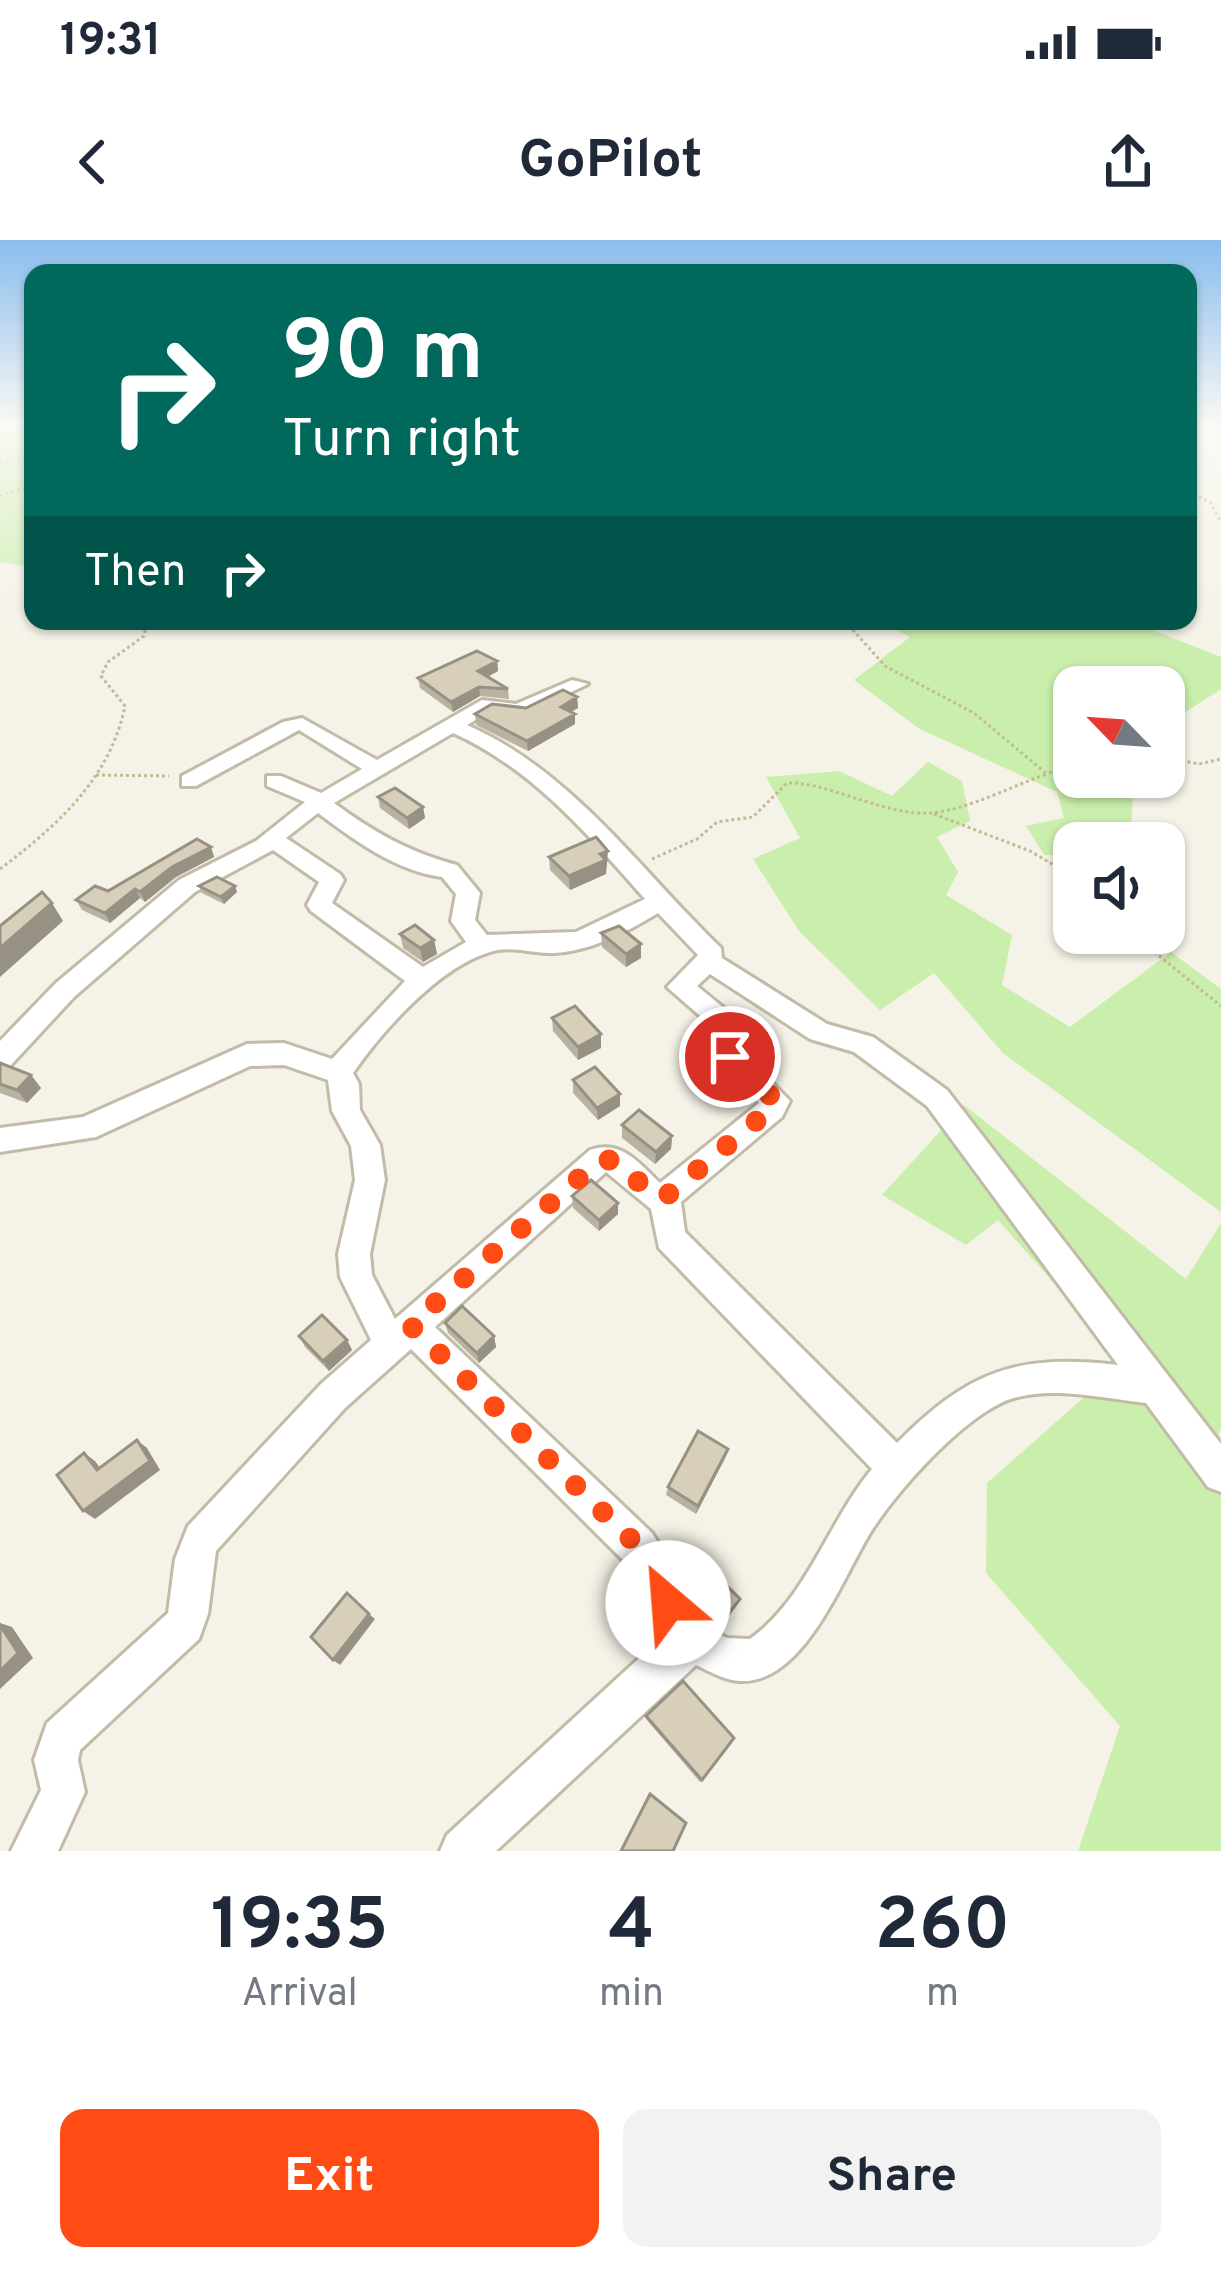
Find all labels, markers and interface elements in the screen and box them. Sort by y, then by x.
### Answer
text: 19:31 [60,14,161,71]
text: GoPilot [518,128,703,197]
icon: back [60,129,126,195]
icon: share [1095,129,1161,195]
text: 90 m [282,303,484,409]
icon: right [84,312,240,468]
text: Turn right [282,407,521,476]
icon: right [210,540,276,606]
text: Then [84,545,186,602]
north arrow [1053,666,1185,798]
map controls [1053,666,1185,954]
button: sound [1053,822,1185,954]
pin [679,1006,781,1108]
icon: arrive [697,1024,763,1090]
position arrow [605,1540,731,1666]
text: 19:35 [211,1883,388,1975]
text: 4 [608,1883,655,1975]
text: 260 [875,1883,1010,1975]
text: Arrival [241,1971,358,2020]
text: min [599,1971,664,2020]
text: m [926,1971,959,2020]
button: Exit [60,2109,599,2247]
button: Share [623,2109,1161,2247]

